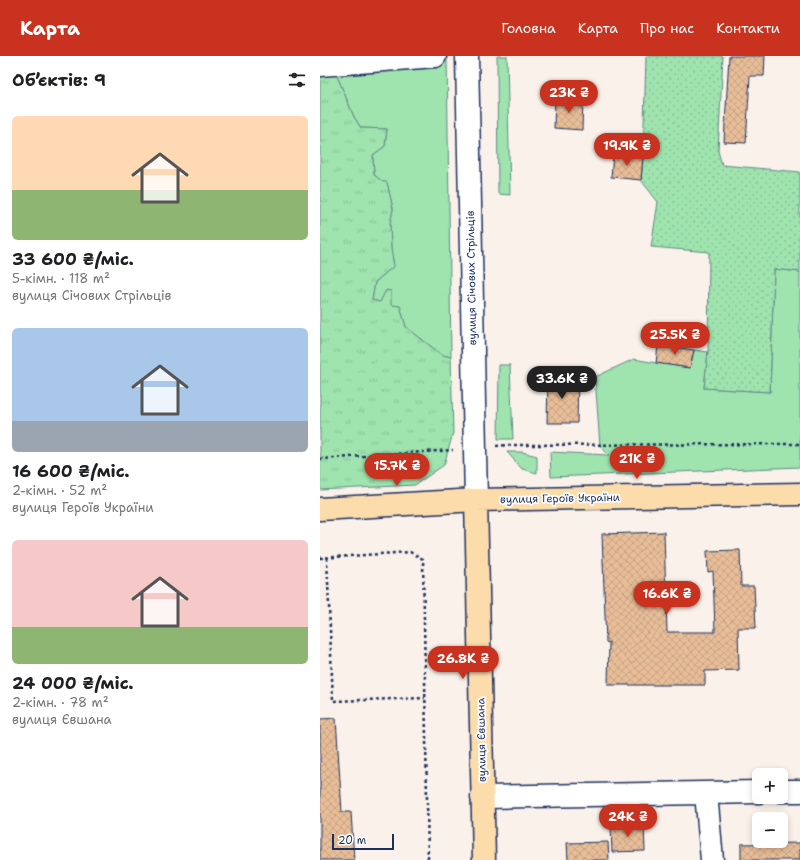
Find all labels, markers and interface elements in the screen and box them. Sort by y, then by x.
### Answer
text: Карта [20,16,80,41]
text: Головна [501,19,556,37]
text: Карта [578,19,618,37]
text: Про нас [640,19,694,37]
text: Контакти [716,19,780,37]
text: Об’єктів: 9 [12,69,106,91]
icon: filters [286,69,308,91]
pin: 23K ₴ [541,80,597,114]
text: 23K ₴ [549,84,589,101]
pin: 19.9K ₴ [590,133,664,167]
text: 19.9K ₴ [603,137,651,154]
icon: home [124,142,196,214]
street label: вулиця Січових Стрільців [463,210,480,346]
text: 33 600 ₴/міс. [12,248,134,270]
text: 5-кімн. · 118 m² [12,270,110,287]
text: вулиця Січових Стрільців [12,287,171,304]
pin: 25.5K ₴ [638,322,712,356]
text: 25.5K ₴ [650,326,700,343]
icon: home [124,354,196,426]
pin: 33.6K ₴ [525,366,599,400]
text: 33.6K ₴ [536,370,588,387]
pin: 21K ₴ [609,446,665,480]
text: 21K ₴ [619,450,655,467]
pin: 15.7K ₴ [360,453,434,487]
text: 15.7K ₴ [373,457,421,474]
text: 16 600 ₴/міс. [12,460,130,482]
text: 2-кімн. · 52 m² [12,482,107,499]
street label: вулиця Героїв України [500,490,620,507]
text: вулиця Героїв України [12,499,154,516]
icon: home [124,566,196,638]
pin: 16.6K ₴ [630,581,704,615]
text: 16.6K ₴ [642,585,692,602]
pin: 26.8K ₴ [426,646,500,680]
text: 26.8K ₴ [437,650,489,667]
text: 24 000 ₴/міс. [12,672,134,694]
text: 2-кімн. · 78 m² [12,694,109,711]
street label: вулиця Євшана [473,698,490,782]
text: вулиця Євшана [12,711,112,728]
map controls [752,768,788,848]
button: + [752,768,788,804]
pin: 24K ₴ [600,804,656,838]
text: 24K ₴ [608,808,648,825]
button: − [752,812,788,848]
scale bar [332,832,394,851]
text: 20 m [338,833,366,848]

